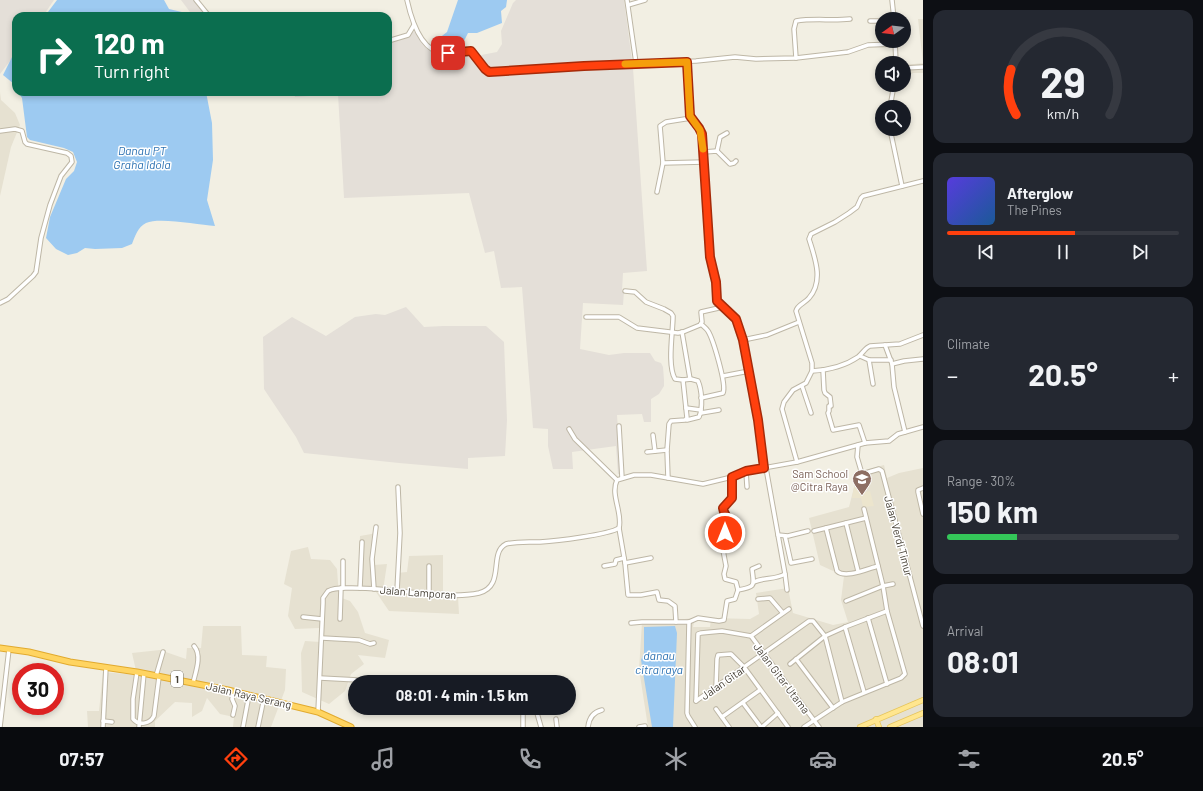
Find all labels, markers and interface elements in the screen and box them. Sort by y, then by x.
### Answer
north arrow [875,12,911,48]
map controls [875,12,911,136]
text: 120 m [94,26,165,60]
icon: right [28,28,80,80]
pin [431,36,465,70]
icon: arrive [437,42,459,64]
button: sound [875,56,911,92]
text: 29 [1040,56,1086,106]
text: Turn right [94,60,170,82]
button: search [875,100,911,136]
text: km/h [1047,104,1079,121]
water label: Danau PT Graha Idola [113,143,171,171]
text: Afterglow [1007,184,1073,202]
text: The Pines [1007,202,1062,218]
icon: previous [975,241,997,263]
icon: pause [1052,241,1074,263]
icon: next [1129,241,1151,263]
text: Climate [947,336,990,352]
text: 20.5° [1028,356,1098,392]
text: − [947,362,958,388]
text: + [1168,362,1179,388]
place label: Sam School @Citra Raya [791,467,848,493]
school or university icon: Sam School @Citra Raya [851,468,873,496]
text: Range · 30% [947,473,1015,489]
text: 150 km [947,493,1038,529]
street label: Jalan Verdi Timur [882,494,916,578]
position arrow [704,512,746,554]
street label: Jalan Lamporan [379,583,457,601]
text: Arrival [947,623,983,639]
street label: Jalan Gitar Utama [751,640,813,716]
text: 08:01 [947,643,1019,679]
water label: danau citra raya [635,648,683,676]
street label: Jalan Gitar [698,662,748,702]
speed limit sign: 30 [12,663,64,715]
road number: 1 [171,671,183,687]
street label: Jalan Raya Serang [205,679,293,711]
text: 08:01 · 4 min · 1.5 km [396,686,528,704]
icon: directions [222,745,250,773]
icon: music [369,745,397,773]
icon: phone [516,745,544,773]
icon: climate [662,745,690,773]
icon: car [809,745,837,773]
icon: filters [955,745,983,773]
text: 07:57 [59,748,104,770]
text: 20.5° [1102,748,1144,770]

